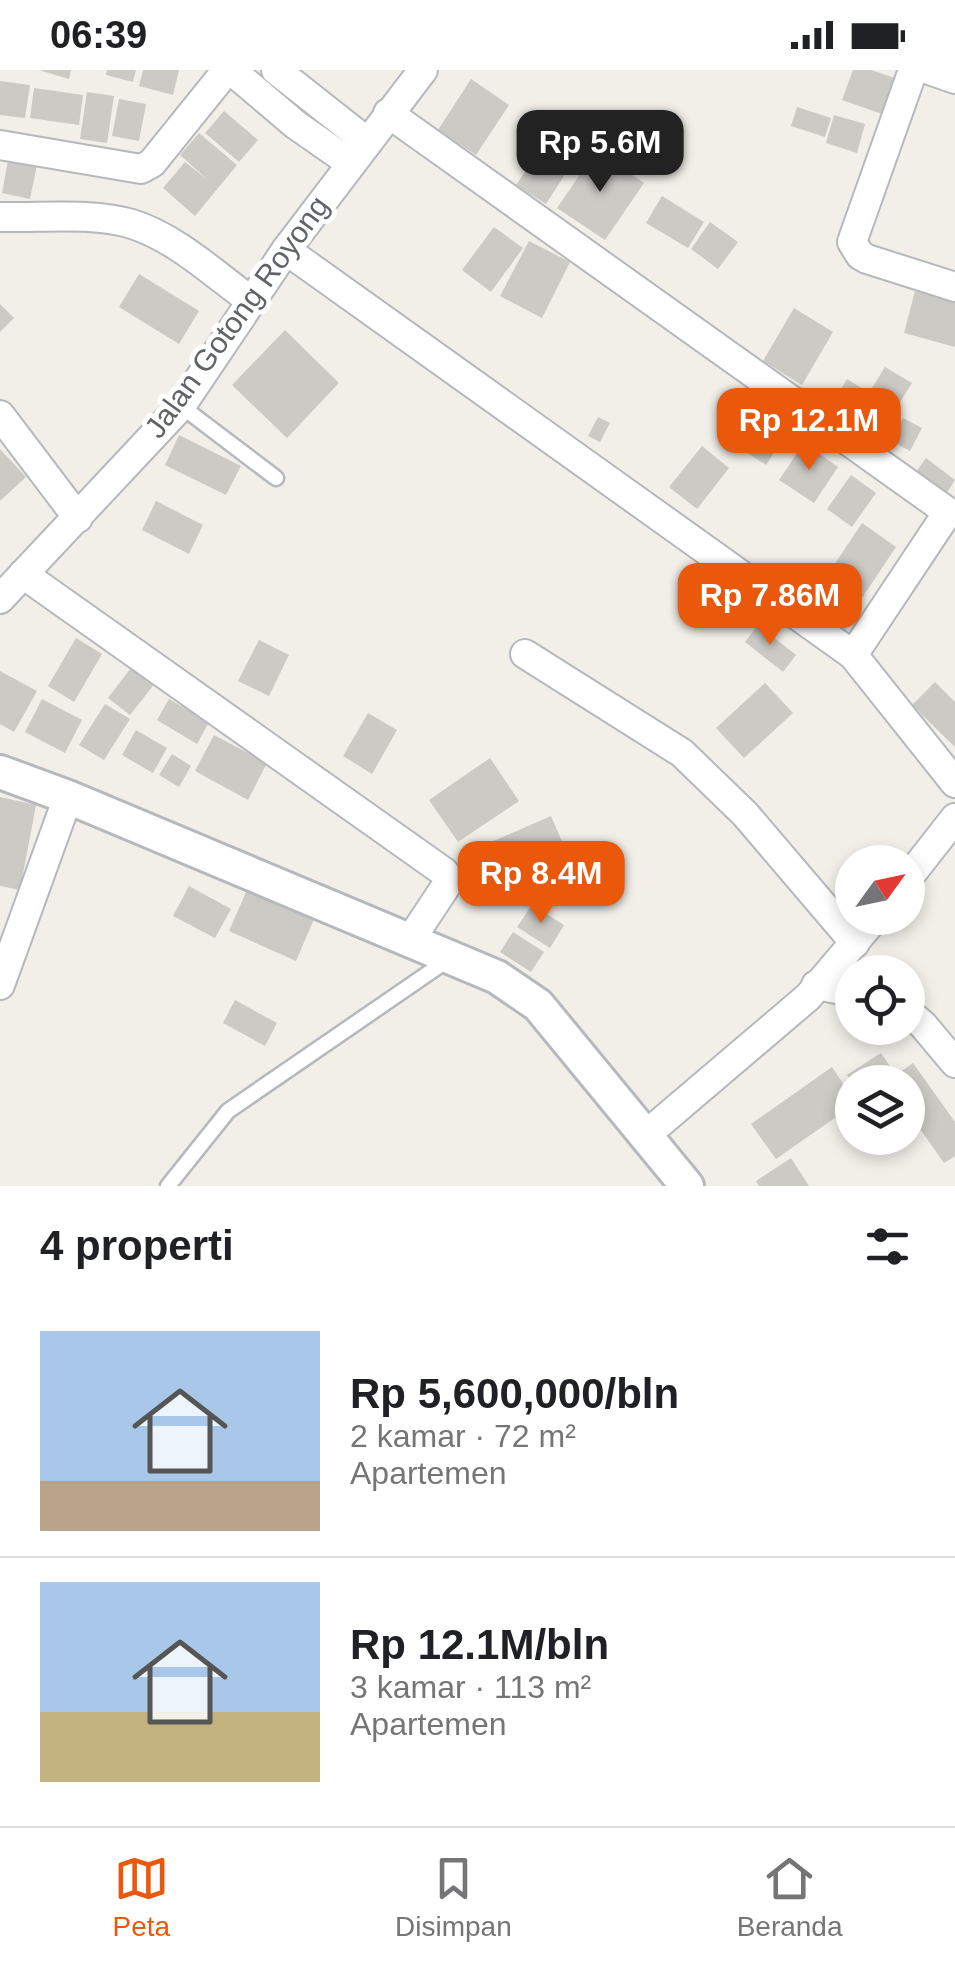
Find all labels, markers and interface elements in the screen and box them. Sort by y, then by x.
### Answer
text: 06:39 [50,14,147,56]
pin: Rp 5.6M [508,110,692,195]
text: Rp 5.6M [539,124,661,160]
street label: Jalan Gotong Royong [138,190,335,444]
pin: Rp 12.1M [706,388,912,473]
text: Rp 12.1M [739,402,879,438]
pin: Rp 7.86M [667,563,873,648]
text: Rp 7.86M [700,577,840,613]
pin: Rp 8.4M [449,841,633,926]
north arrow [835,845,925,935]
map controls [835,845,925,1155]
text: Rp 8.4M [480,855,602,891]
button: locate [835,955,925,1045]
button: layers [835,1065,925,1155]
icon: filters [860,1219,915,1274]
text: 4 properti [40,1222,234,1269]
text: Rp 5,600,000/bln [350,1370,679,1417]
icon: home [120,1371,240,1491]
text: 2 kamar · 72 m² [350,1418,576,1454]
text: Apartemen [350,1455,507,1491]
text: Rp 12.1M/bln [350,1621,609,1668]
icon: home [120,1622,240,1742]
text: 3 kamar · 113 m² [350,1669,591,1705]
text: Apartemen [350,1706,507,1742]
tab: Peta [112,1851,170,1943]
tab: Disimpan [395,1851,512,1943]
tab: Beranda [737,1851,843,1943]

